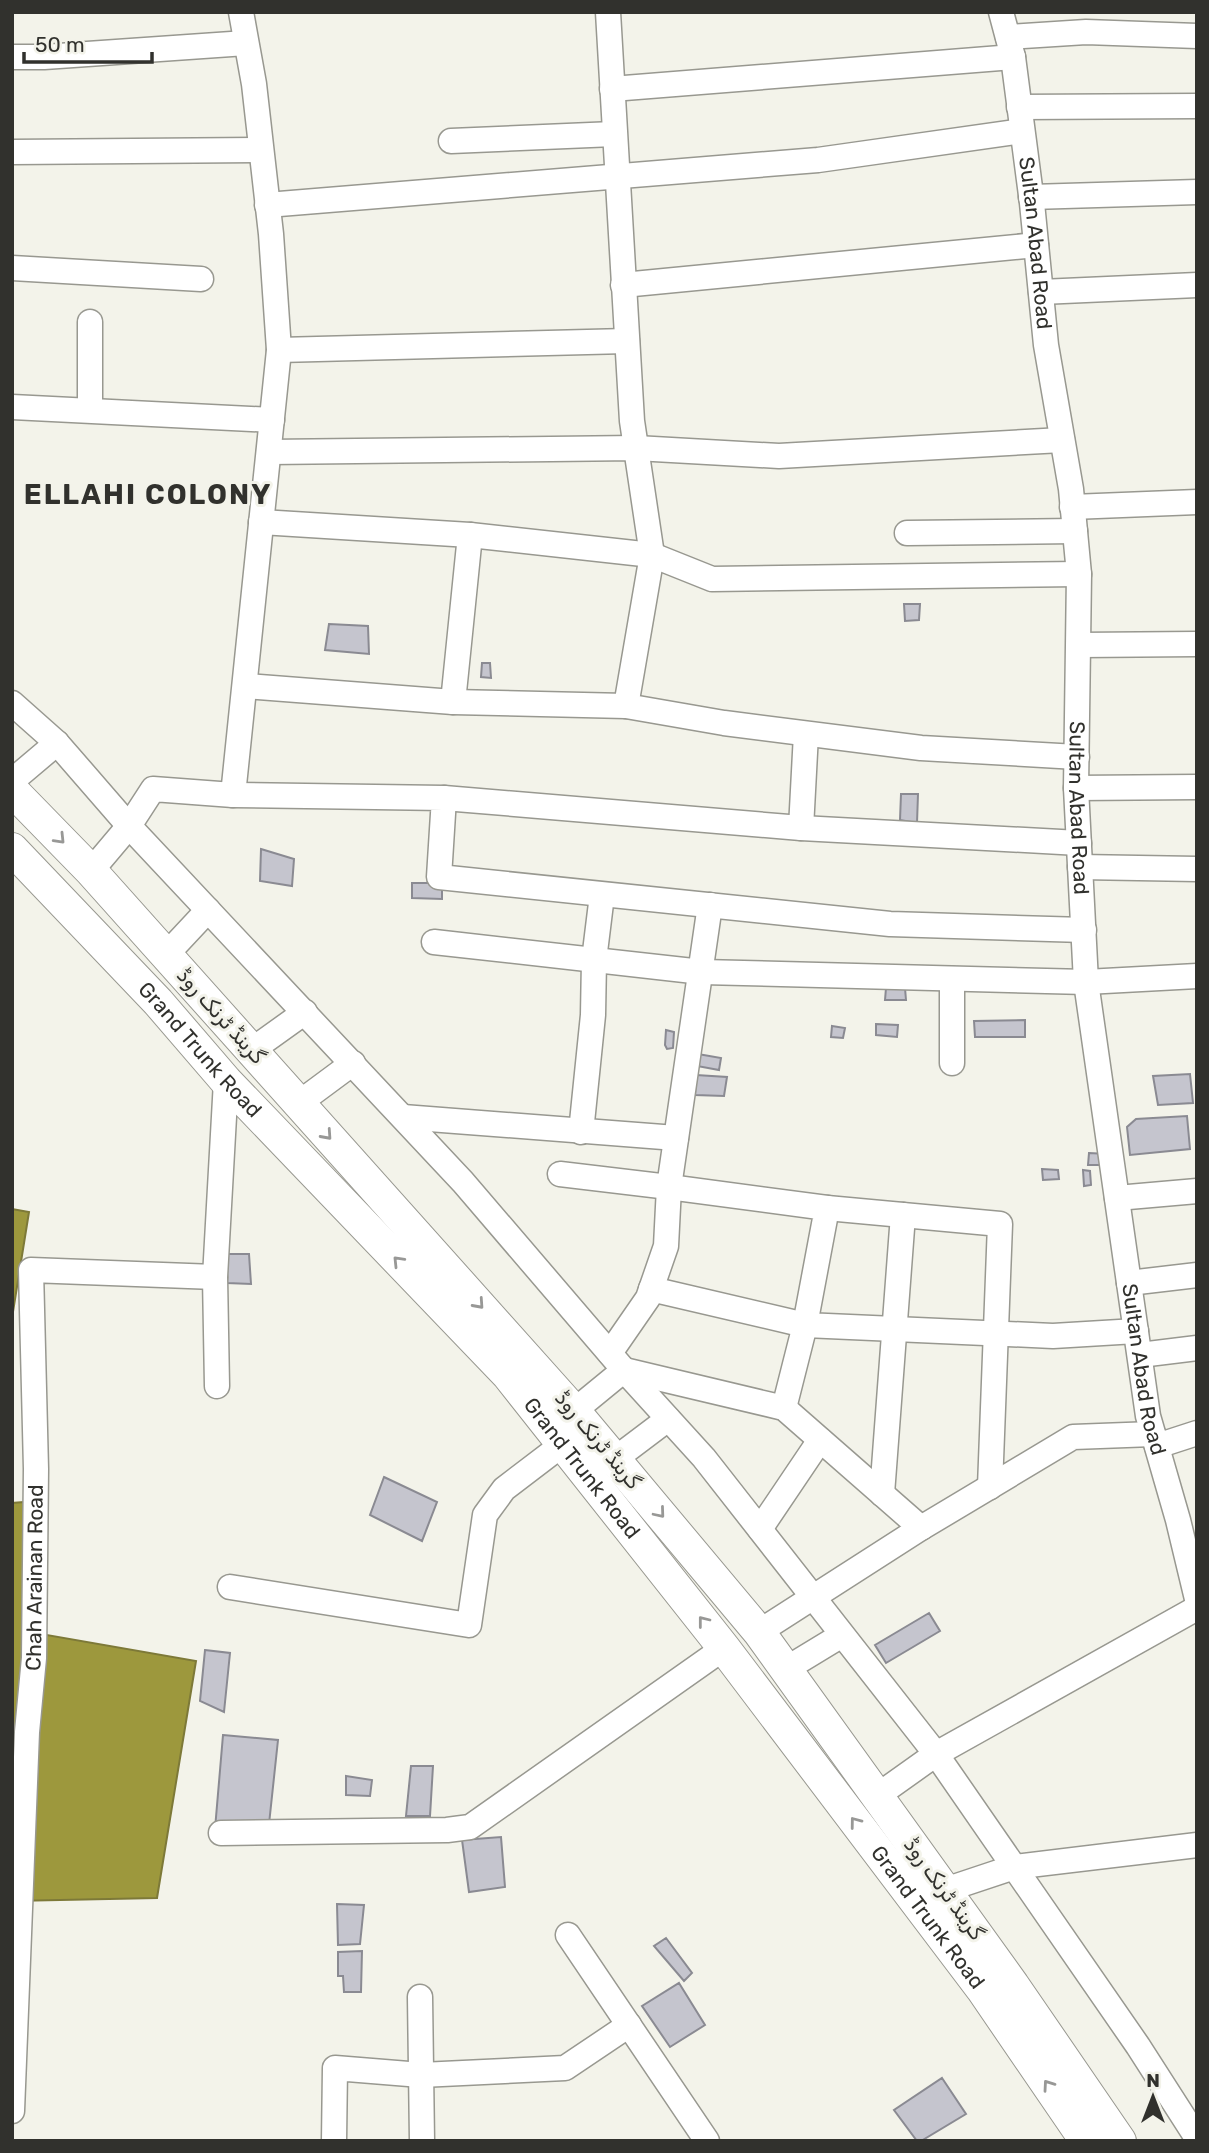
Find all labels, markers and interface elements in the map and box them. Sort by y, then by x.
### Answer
scale bar [24,21,152,65]
text: 50 m [35,32,85,57]
street label: Sultan Abad Road [1014,155,1057,331]
district label: ELLAHI COLONY [24,478,272,511]
street label: Sultan Abad Road [1064,721,1094,895]
one-way arrow [51,831,64,844]
street label: گرینڈ ٹرنک روڈ [171,963,271,1070]
street label: Grand Trunk Road [133,976,267,1122]
one-way arrow [319,1127,332,1140]
one-way arrow [394,1256,407,1269]
street label: Sultan Abad Road [1117,1282,1172,1458]
one-way arrow [471,1296,483,1309]
street label: گرینڈ ٹرنک روڈ [549,1386,647,1495]
street label: Grand Trunk Road [519,1392,646,1544]
street label: Chah Arainan Road [20,1484,48,1672]
one-way arrow [652,1505,664,1518]
one-way arrow [698,1617,711,1629]
one-way arrow [851,1817,864,1830]
street label: گرینڈ ٹرنک روڈ [898,1833,990,1946]
street label: Grand Trunk Road [866,1841,990,1994]
north arrow [1118,2062,1188,2132]
text: N [1146,2069,1160,2092]
one-way arrow [1043,2079,1056,2092]

